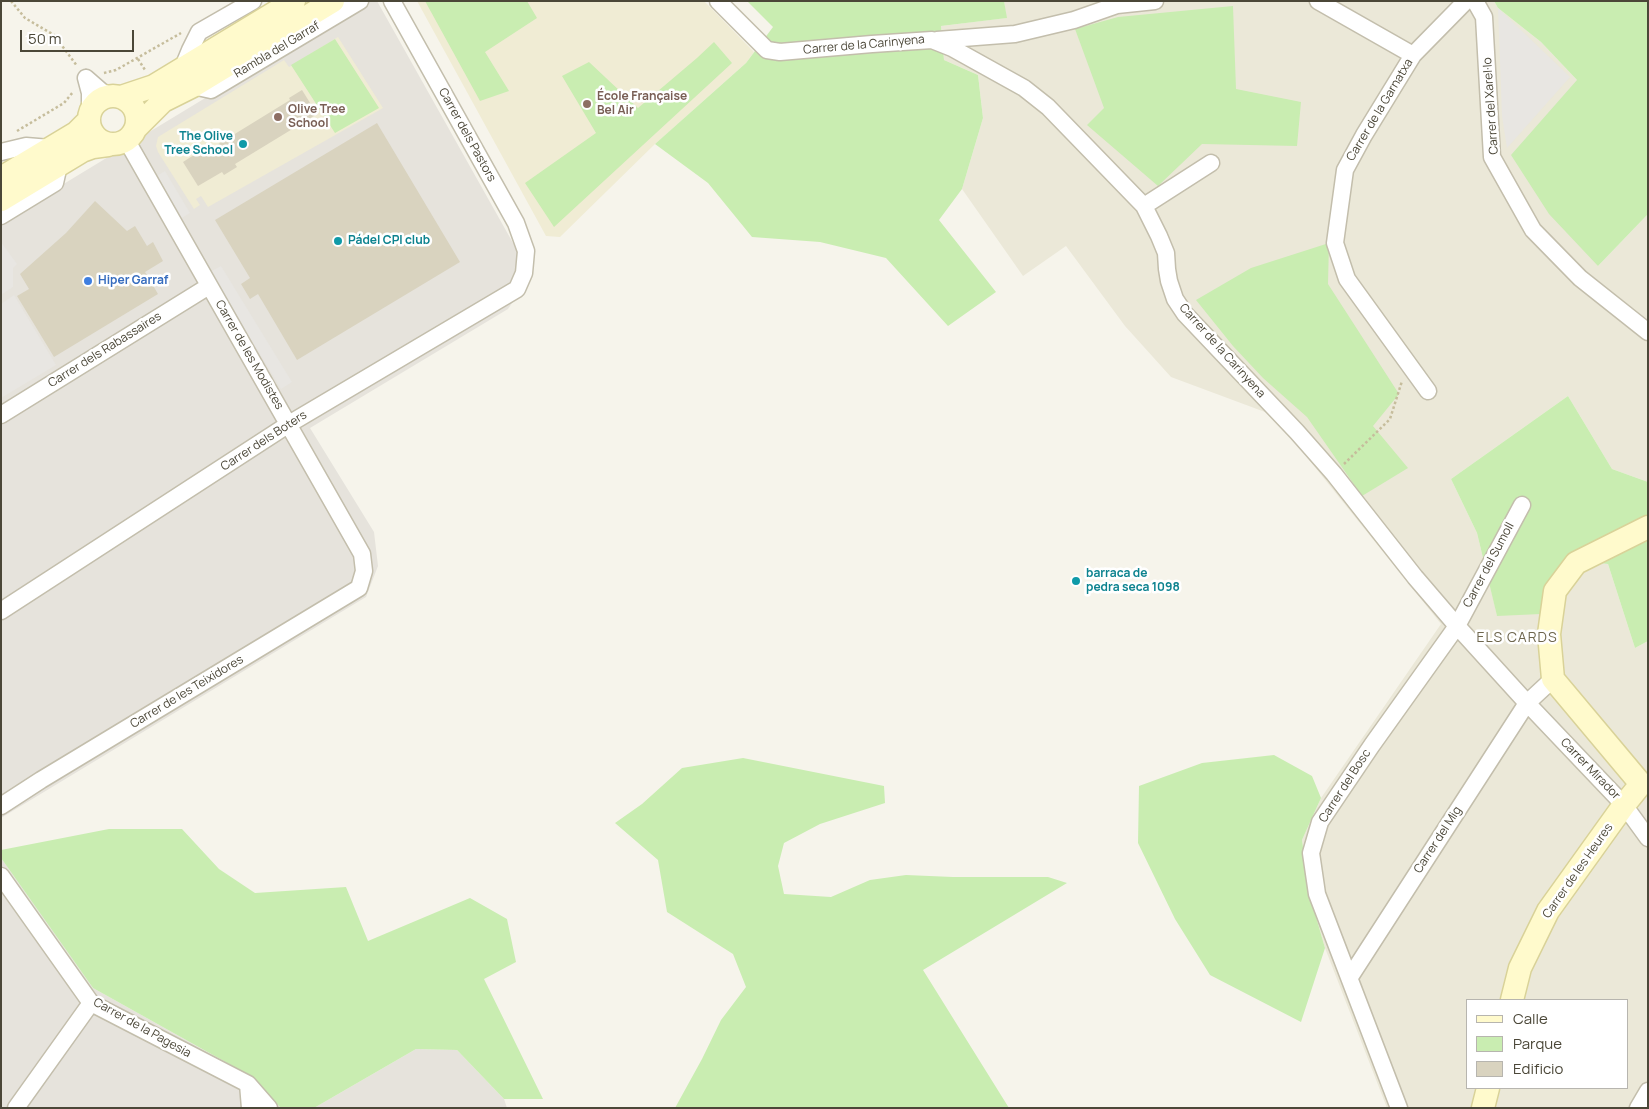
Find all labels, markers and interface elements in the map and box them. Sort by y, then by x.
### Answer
street label: Rambla del Garraf [232,19,322,81]
scale bar [22,20,136,52]
text: 50 m [28,28,62,49]
street label: Carrer de la Carinyena [803,33,925,57]
street label: Carrer de la Garnatxa [1344,56,1416,164]
street label: Carrer del Xarel·lo [1480,57,1502,155]
street label: Carrer dels Pastors [435,86,499,184]
place label: École Française Bel Air [597,90,687,118]
marker: École Française Bel Air [581,98,593,110]
place label: Olive Tree School [288,103,346,131]
marker: Olive Tree School [272,111,284,123]
place label: The Olive Tree School [164,130,233,158]
marker: The Olive Tree School [237,138,249,150]
place label: Pádel CPI club [348,234,430,248]
marker: Pádel CPI club [332,235,344,247]
place label: Hiper Garraf [98,274,168,288]
marker: Hiper Garraf [82,275,94,287]
street label: Carrer de les Modistes [212,298,286,412]
street label: Carrer de la Carinyena [1176,301,1268,401]
street label: Carrer dels Rabassaires [46,309,164,391]
street label: Carrer dels Boters [218,408,310,474]
street label: Carrer del Sumoll [1461,520,1517,610]
place label: barraca de pedra seca 1098 [1086,567,1180,595]
marker: barraca de pedra seca 1098 [1070,575,1082,587]
district label: ELS CARDS [1475,630,1559,646]
street label: Carrer de les Teixidores [128,652,246,732]
street label: Carrer Mirador [1557,735,1623,803]
street label: Carrer del Bosc [1316,747,1374,825]
street label: Carrer del Mig [1411,804,1465,876]
street label: Carrer de les Heures [1540,821,1616,921]
street label: Carrer de la Pagesia [91,995,193,1061]
legend [1466,999,1629,1089]
text: Calle [1513,1008,1548,1029]
text: Parque [1513,1033,1562,1054]
text: Edificio [1513,1058,1563,1079]

